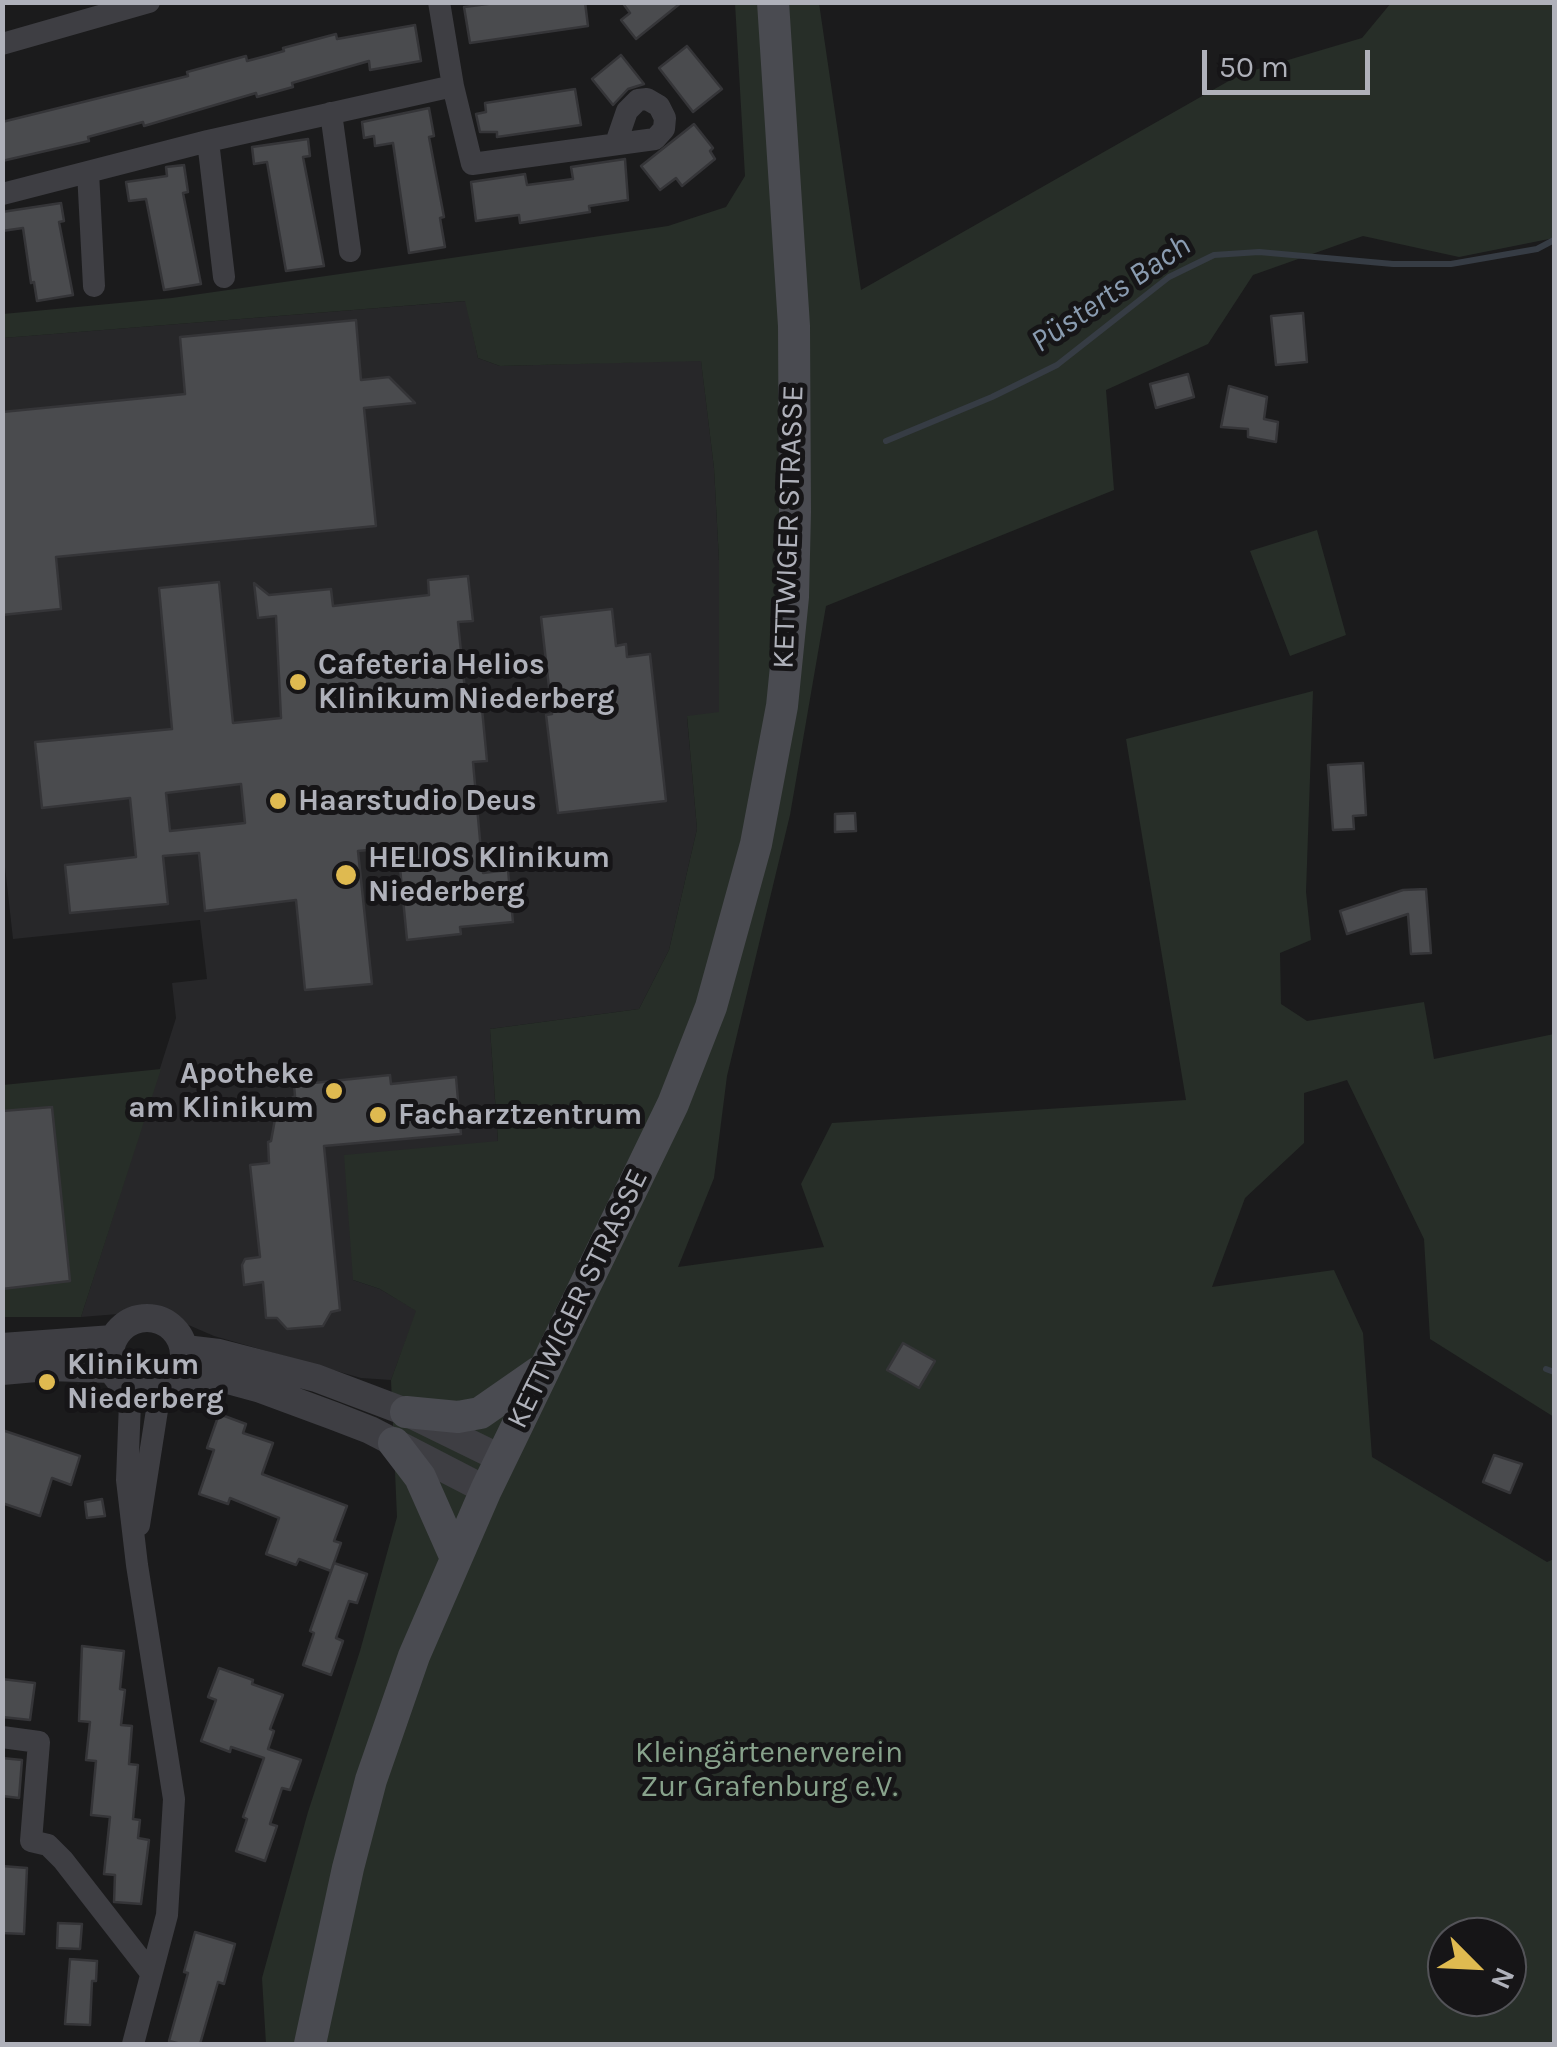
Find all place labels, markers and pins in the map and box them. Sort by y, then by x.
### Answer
place label: Cafeteria Helios Klinikum Niederberg [318,647,614,718]
marker: Cafeteria Helios Klinikum Niederberg [287,671,309,693]
place label: Haarstudio Deus [298,783,536,819]
marker: Haarstudio Deus [267,790,289,812]
place label: HELIOS Klinikum Niederberg [368,840,610,910]
marker: HELIOS Klinikum Niederberg [333,862,359,888]
place label: Apotheke am Klinikum [128,1056,314,1126]
marker: Apotheke am Klinikum [323,1080,345,1102]
place label: Facharztzentrum [398,1097,642,1133]
marker: Facharztzentrum [367,1104,389,1126]
place label: Klinikum Niederberg [67,1347,224,1418]
marker: Klinikum Niederberg [36,1371,58,1393]

